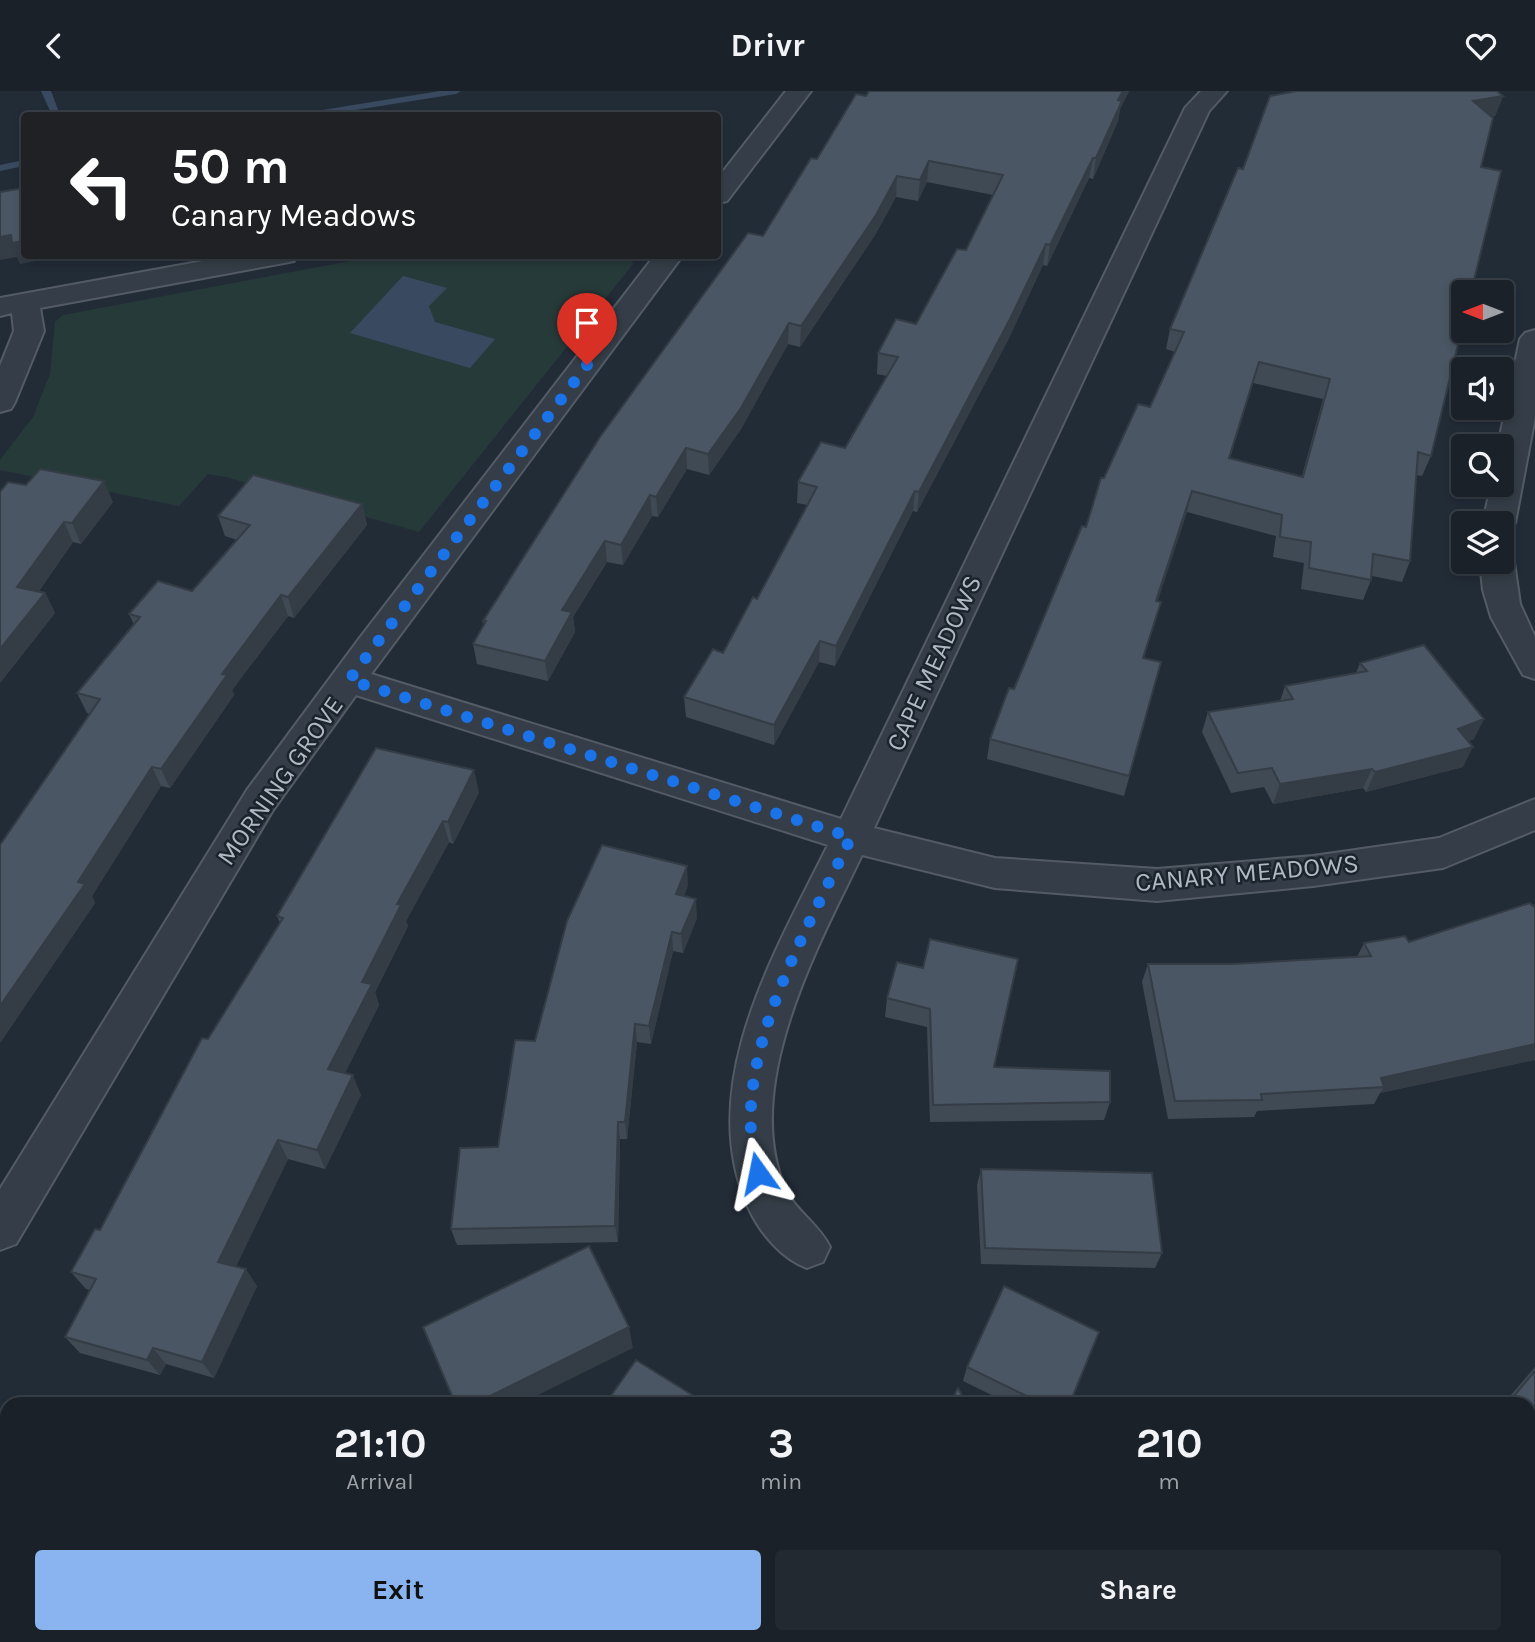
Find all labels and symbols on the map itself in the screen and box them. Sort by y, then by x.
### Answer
north arrow [1451,280,1514,343]
pin [557,293,617,365]
street label: CAPE MEADOWS [880,570,988,756]
street label: MORNING GROVE [210,691,350,871]
street label: CANARY MEADOWS [1134,848,1360,898]
position arrow [721,1136,795,1210]

